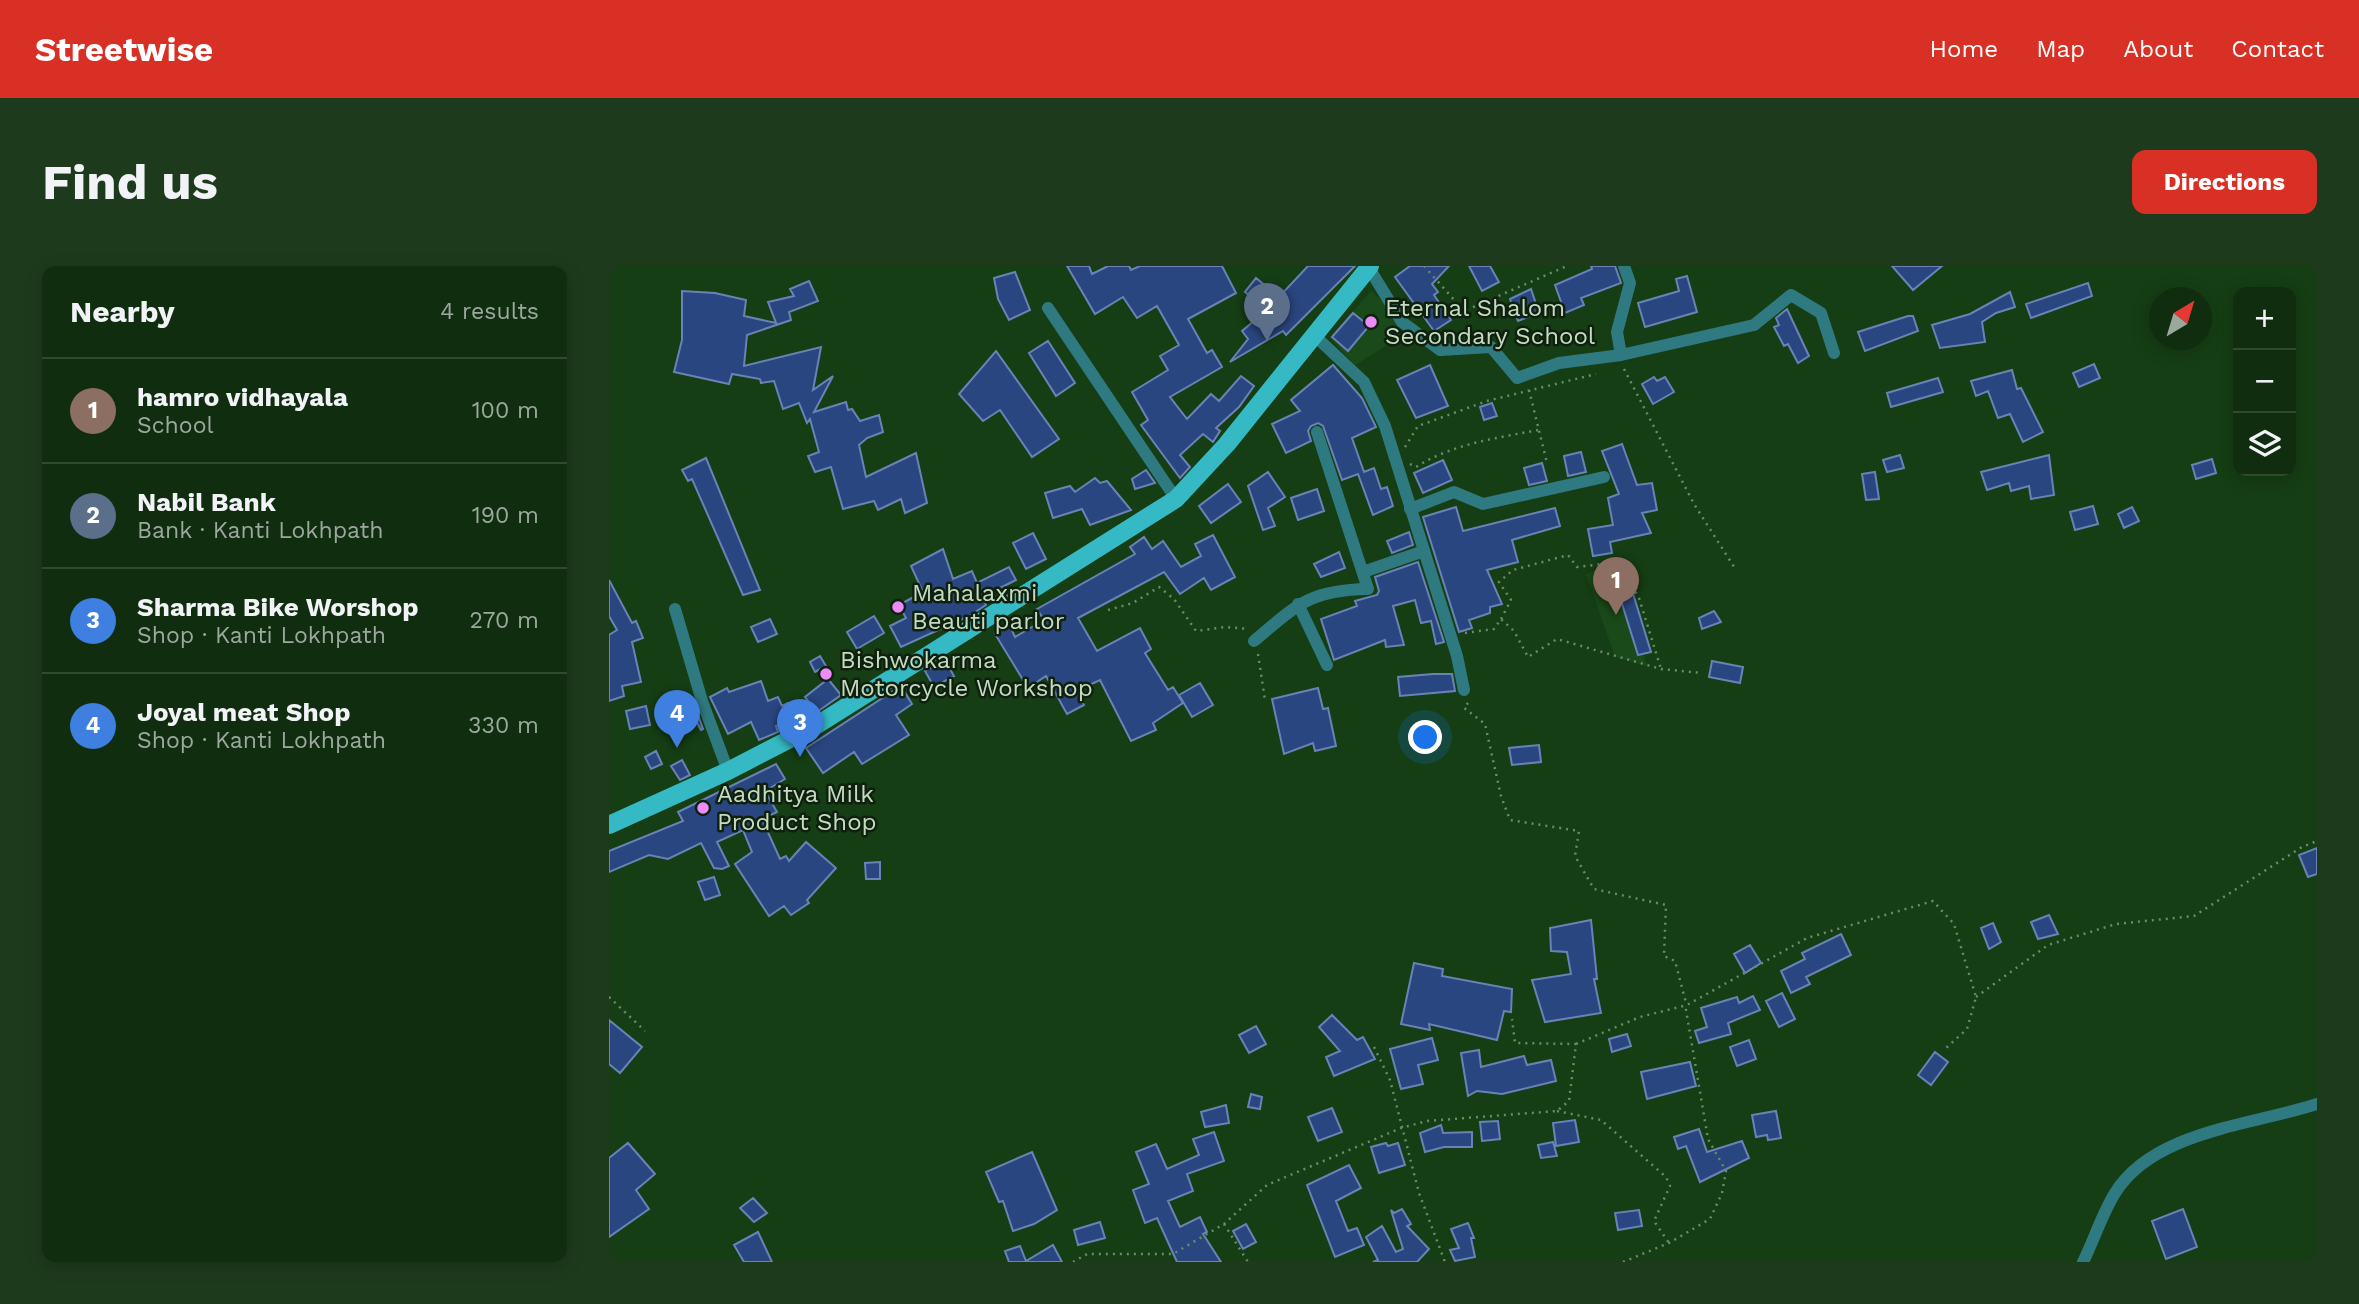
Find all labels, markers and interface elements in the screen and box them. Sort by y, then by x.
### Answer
text: Streetwise [35,30,213,69]
text: Home [1930,35,1998,63]
text: Map [2036,35,2085,63]
text: About [2123,35,2193,63]
text: Contact [2231,35,2324,63]
button: Directions [2132,150,2317,214]
text: Find us [42,153,218,211]
pin: 2 [1244,283,1290,341]
north arrow [2149,287,2212,350]
map controls [2233,287,2296,476]
button: + [2233,287,2296,350]
text: Nearby [70,294,175,329]
place label: Eternal Shalom Secondary School [1385,294,1596,350]
text: 4 results [440,298,539,325]
marker: Eternal Shalom Secondary School [1363,314,1379,330]
button: − [2233,350,2296,413]
text: hamro vidhayala [137,382,348,412]
text: 1 [88,397,98,424]
text: 100 m [472,397,539,424]
text: School [137,412,214,439]
button: layers [2233,413,2296,476]
text: Nabil Bank [137,487,276,517]
text: 2 [86,502,100,529]
text: 190 m [472,502,539,529]
text: Bank · Kanti Lokhpath [137,517,384,544]
pin: 1 [1593,557,1639,615]
place label: Mahalaxmi Beauti parlor [912,579,1065,635]
text: Sharma Bike Worshop [137,592,419,622]
marker: Mahalaxmi Beauti parlor [890,599,906,615]
text: 3 [86,607,100,634]
text: 270 m [470,607,539,634]
text: Shop · Kanti Lokhpath [137,622,386,649]
place label: Bishwokarma Motorcycle Workshop [840,646,1093,702]
marker: Bishwokarma Motorcycle Workshop [818,666,834,682]
pin: 4 [654,690,700,748]
text: Joyal meat Shop [137,697,350,727]
pin: 3 [777,699,823,757]
text: 4 [86,712,100,739]
text: 330 m [468,712,539,739]
your location [1408,720,1442,754]
text: Shop · Kanti Lokhpath [137,727,386,754]
place label: Aadhitya Milk Product Shop [717,780,877,836]
marker: Aadhitya Milk Product Shop [695,800,711,816]

